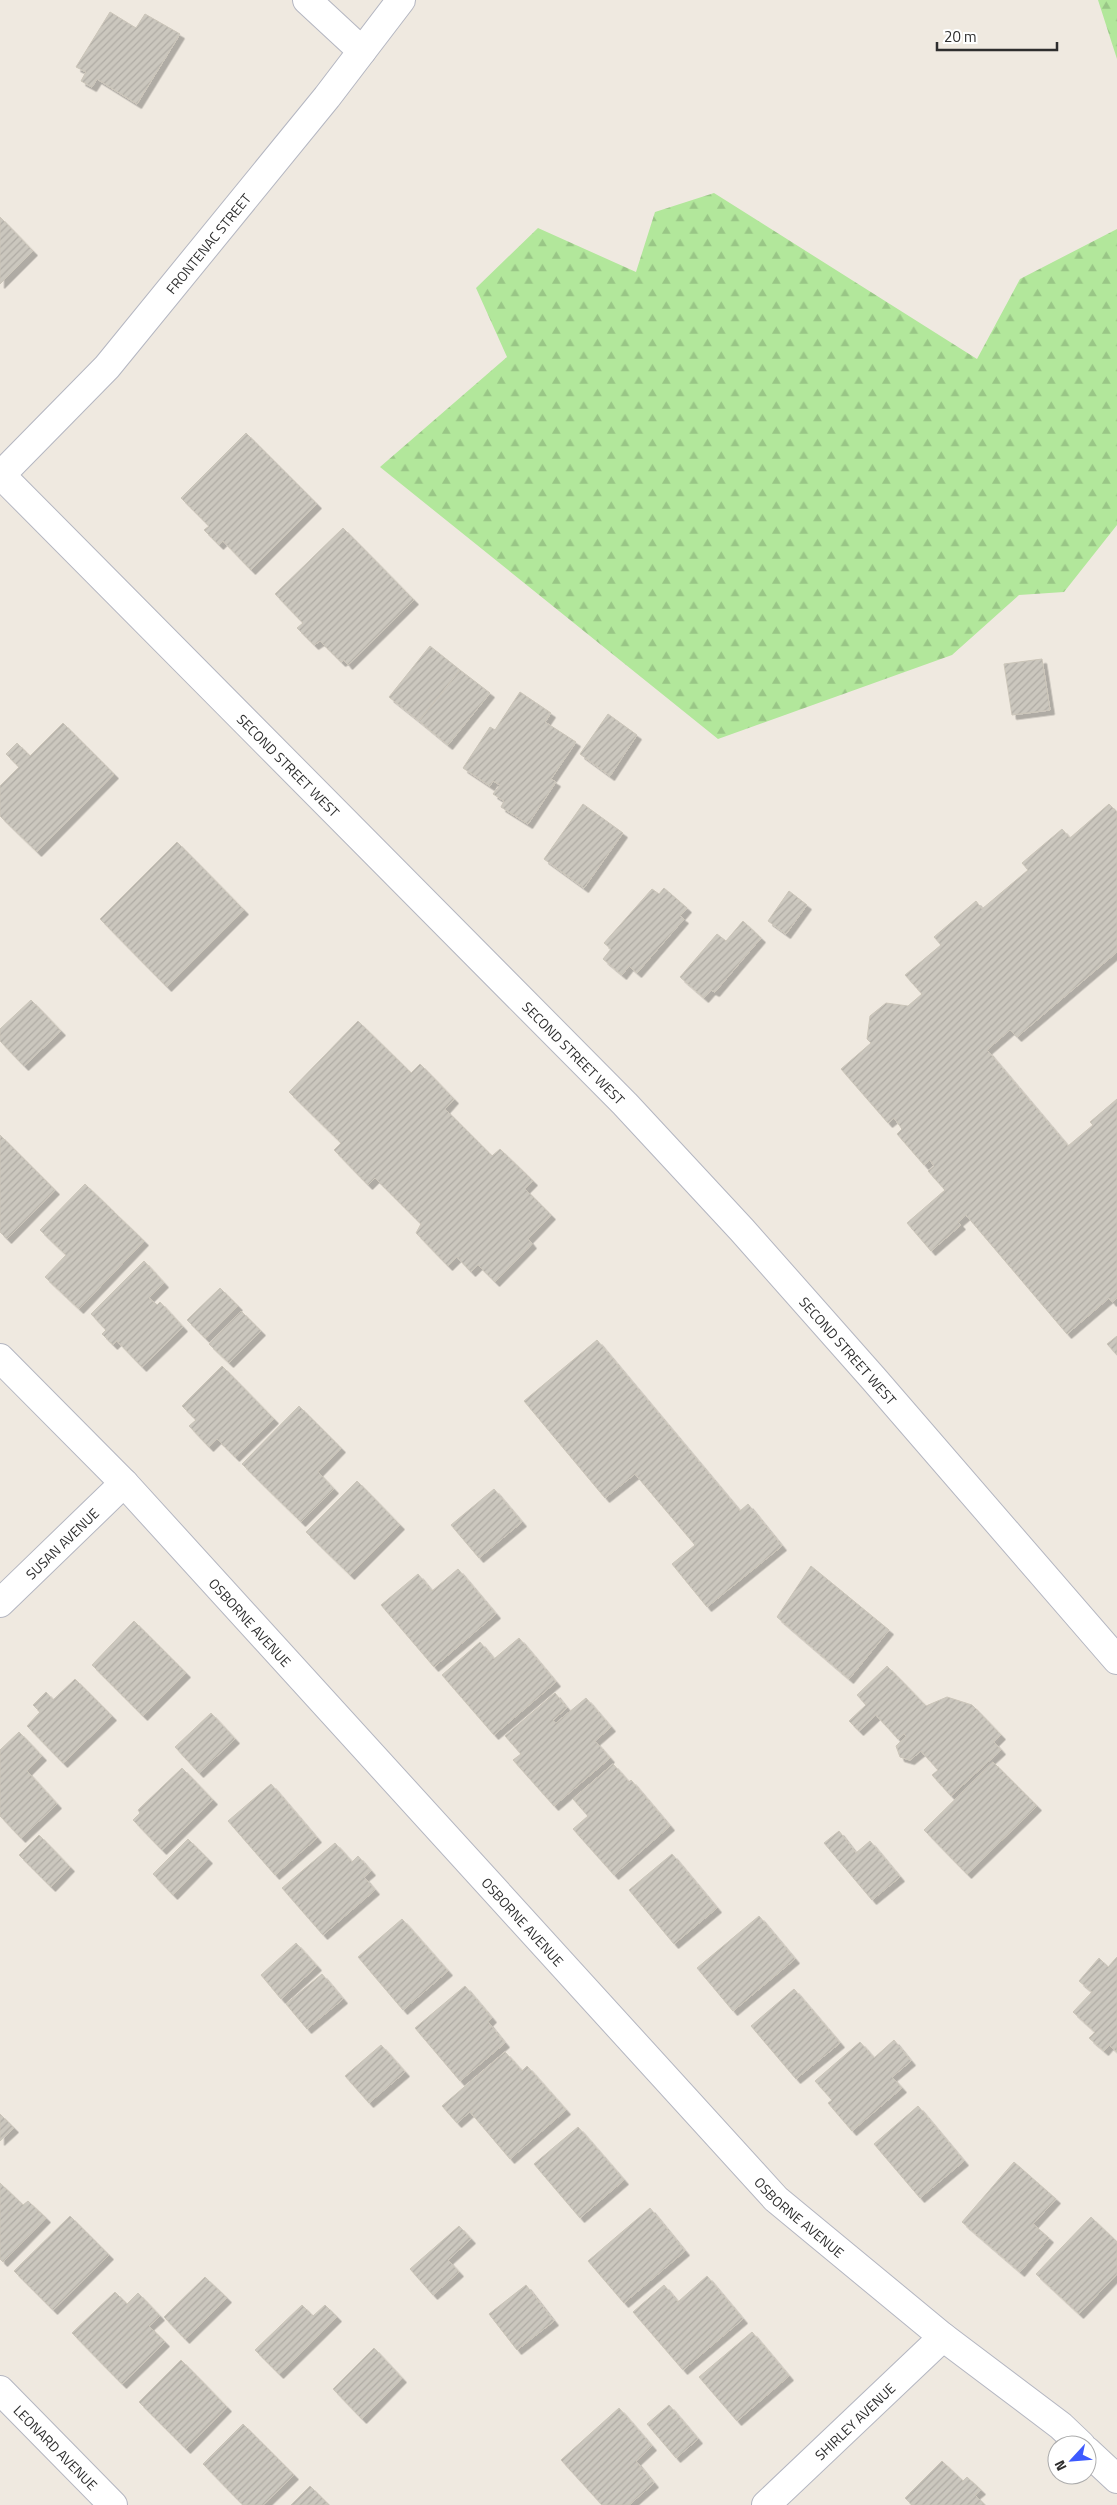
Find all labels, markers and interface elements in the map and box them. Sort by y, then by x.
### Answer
scale bar [937,20,1057,52]
text: 20 m [944,25,977,48]
street label: FRONTENAC STREET [160,188,256,298]
street label: SECOND STREET WEST [233,709,345,822]
street label: SECOND STREET WEST [518,996,631,1109]
street label: SECOND STREET WEST [795,1292,902,1410]
street label: SUSAN AVENUE [20,1502,103,1584]
street label: OSBORNE AVENUE [204,1573,297,1671]
street label: OSBORNE AVENUE [477,1872,569,1971]
street label: OSBORNE AVENUE [750,2172,850,2262]
street label: SHIRLEY AVENUE [809,2377,900,2465]
street label: LEONARD AVENUE [9,2400,103,2495]
north arrow [1047,2435,1097,2485]
text: N [1048,2457,1071,2475]

